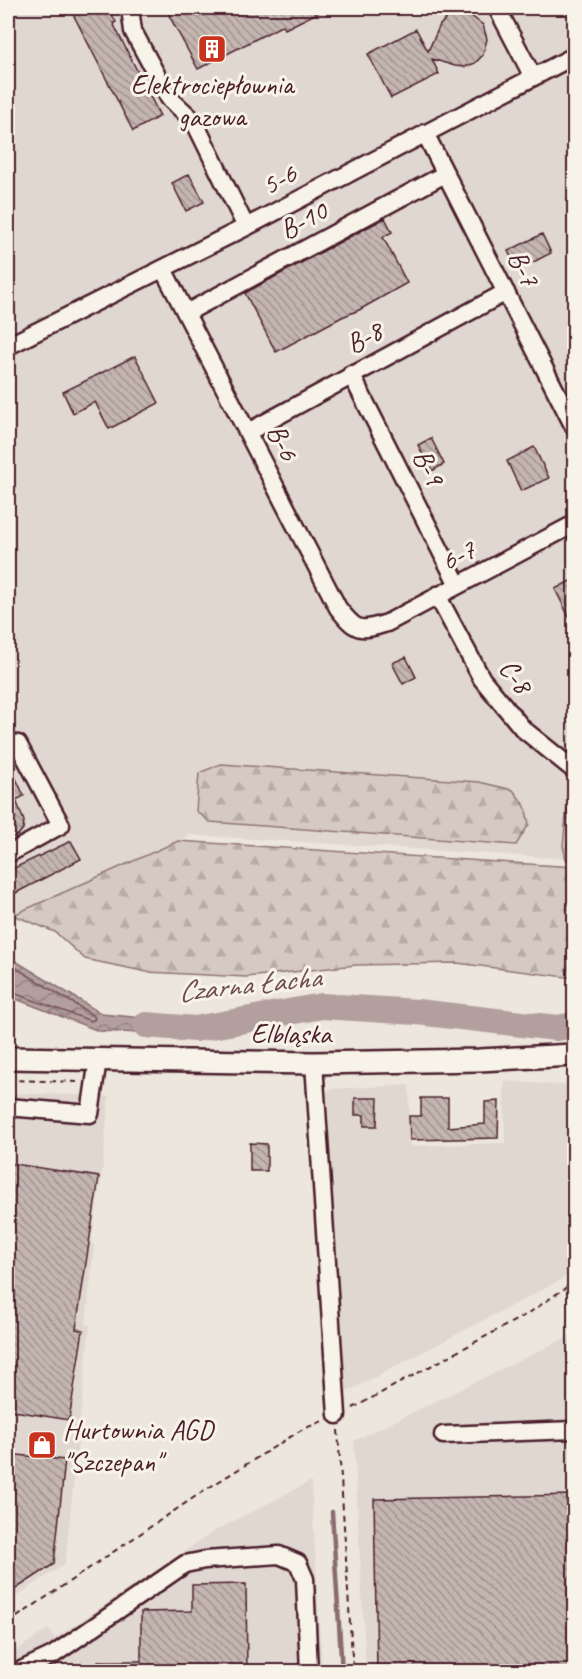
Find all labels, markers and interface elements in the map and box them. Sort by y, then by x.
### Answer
building icon: Elektrociepłownia gazowa [196,33,228,65]
place label: Elektrociepłownia gazowa [131,67,296,134]
street label: 5-6 [256,155,304,203]
street label: B-10 [273,192,335,247]
street label: B-7 [500,244,548,293]
street label: B-8 [340,312,390,361]
street label: B-6 [259,418,307,467]
street label: B-9 [405,443,454,493]
street label: 6-7 [435,531,482,578]
street label: C-8 [492,652,542,702]
water label: Czarna Łacha [176,957,325,1010]
street label: Elbląska [251,1016,333,1051]
place label: Hurtownia AGD "Szczepan" [63,1412,215,1479]
shop icon: Hurtownia AGD "Szczepan" [26,1429,58,1461]

